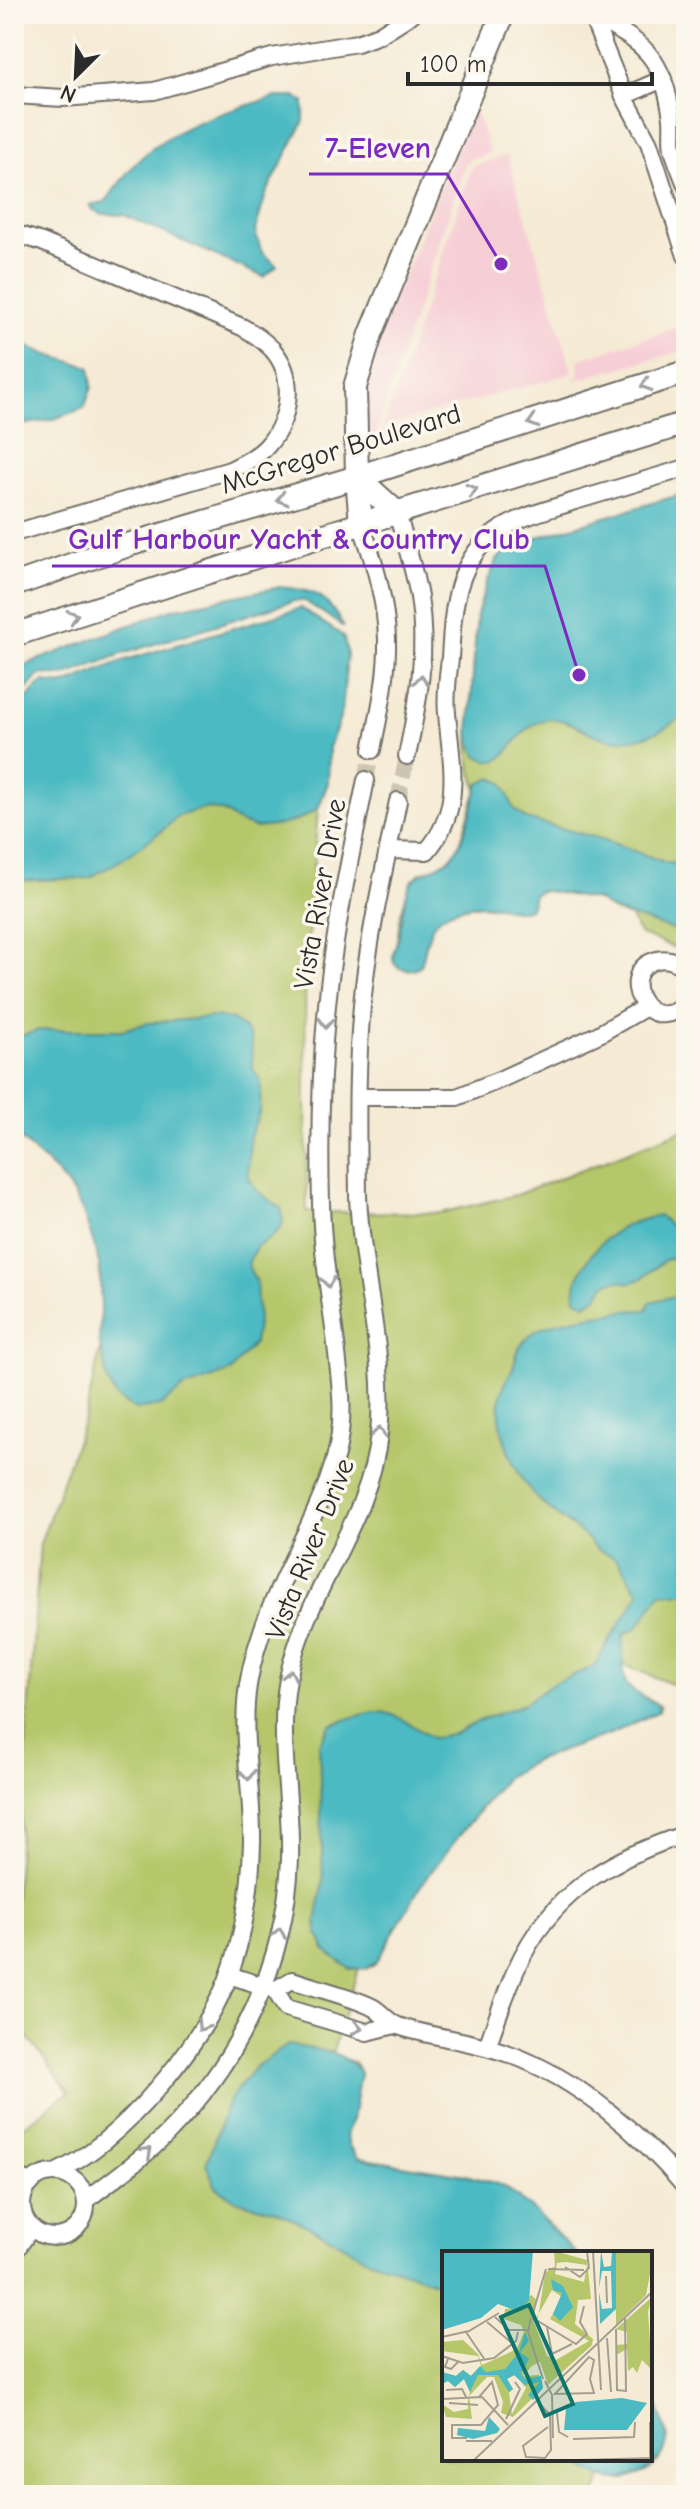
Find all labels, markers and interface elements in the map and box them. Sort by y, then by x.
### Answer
north arrow [36,36,116,116]
scale bar [408,36,652,86]
text: 100 m [420,50,487,78]
text: N [56,79,80,108]
callout: 7-Eleven [309,120,447,174]
text: 7-Eleven [325,131,431,166]
one-way arrow [640,375,654,391]
street label: McGregor Boulevard [217,397,465,501]
one-way arrow [526,413,540,429]
one-way arrow [465,483,478,499]
one-way arrow [276,490,290,506]
callout: Gulf Harbour Yacht & Country Club [52,512,545,566]
text: Gulf Harbour Yacht & Country Club [68,522,530,557]
one-way arrow [65,610,79,626]
one-way arrow [412,673,429,686]
street label: Vista River Drive [287,796,353,992]
one-way arrow [318,1017,335,1030]
one-way arrow [319,1275,336,1289]
one-way arrow [370,1425,387,1438]
street label: Vista River Drive [259,1454,361,1644]
one-way arrow [281,1668,298,1682]
one-way arrow [239,1769,256,1782]
one-way arrow [270,1927,287,1940]
one-way arrow [197,2017,212,2032]
one-way arrow [350,2019,364,2036]
one-way arrow [138,2147,153,2161]
inset map [442,2251,652,2461]

